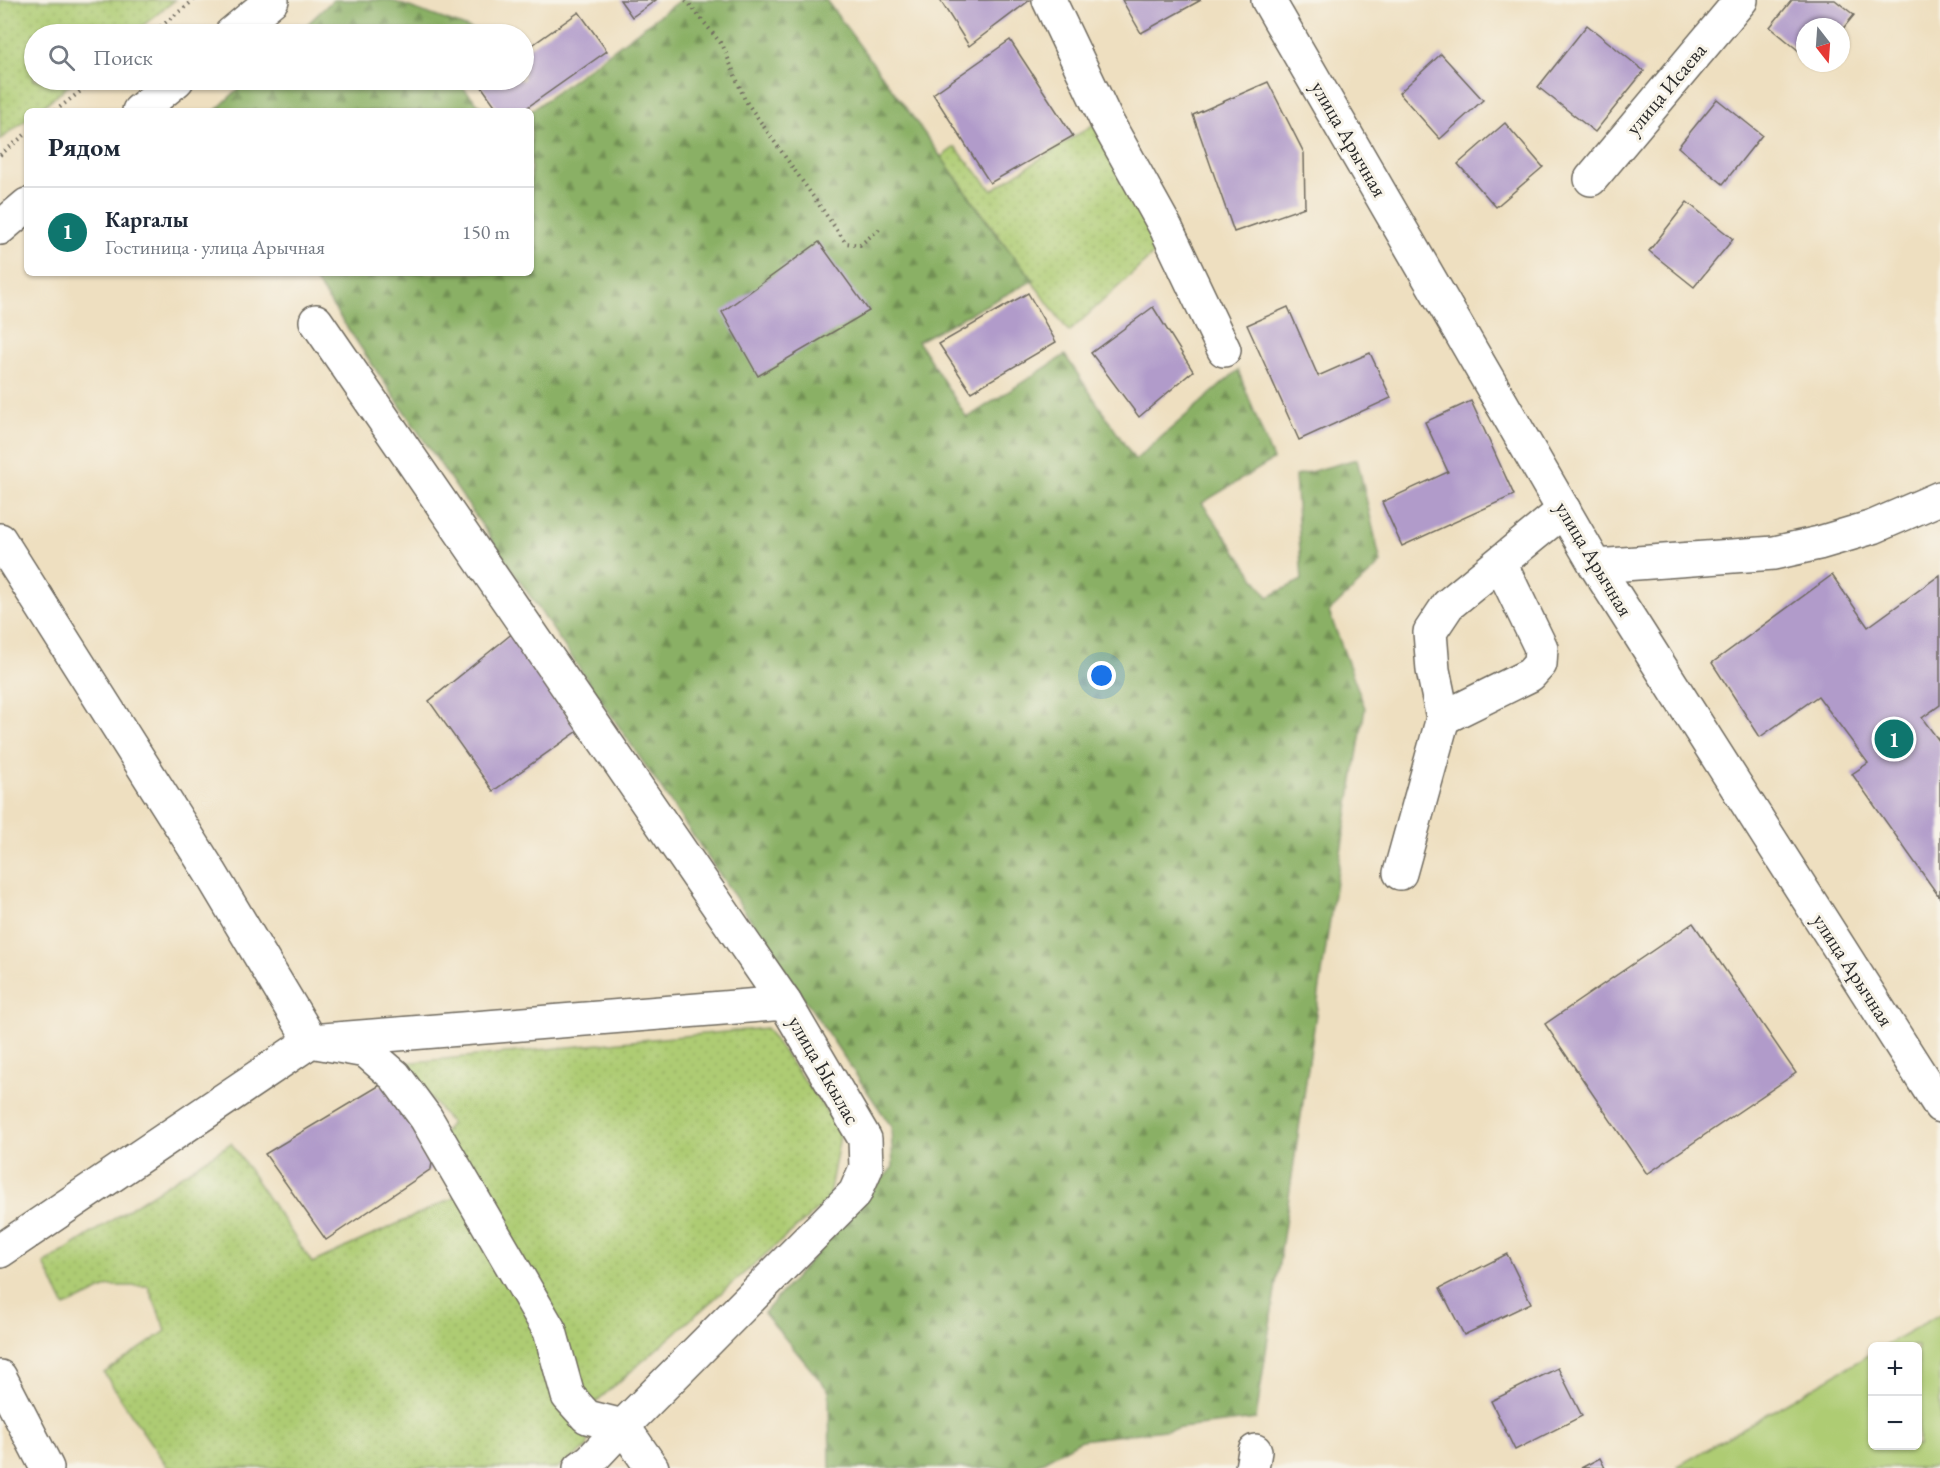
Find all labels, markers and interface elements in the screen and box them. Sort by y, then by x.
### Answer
north arrow [1796,18,1850,72]
search box [24,24,534,90]
street label: улица Исаева [1619,37,1712,140]
icon: search [45,41,78,74]
text: Поиск [93,43,153,72]
street label: улица Арычная [1305,76,1394,202]
text: Рядом [48,130,121,164]
text: Каргалы [105,205,189,234]
text: 1 [62,219,73,245]
text: 150 m [462,219,510,245]
text: Гостиница · улица Арычная [105,234,325,260]
street label: улица Арычная [1549,496,1639,621]
your location [1087,661,1116,690]
pin: 1 [1874,716,1914,762]
street label: улица Арычная [1807,908,1900,1031]
street label: улица Ыкылас [782,1010,867,1129]
map controls [1868,1342,1922,1450]
button: + [1868,1342,1922,1396]
button: − [1868,1396,1922,1450]

